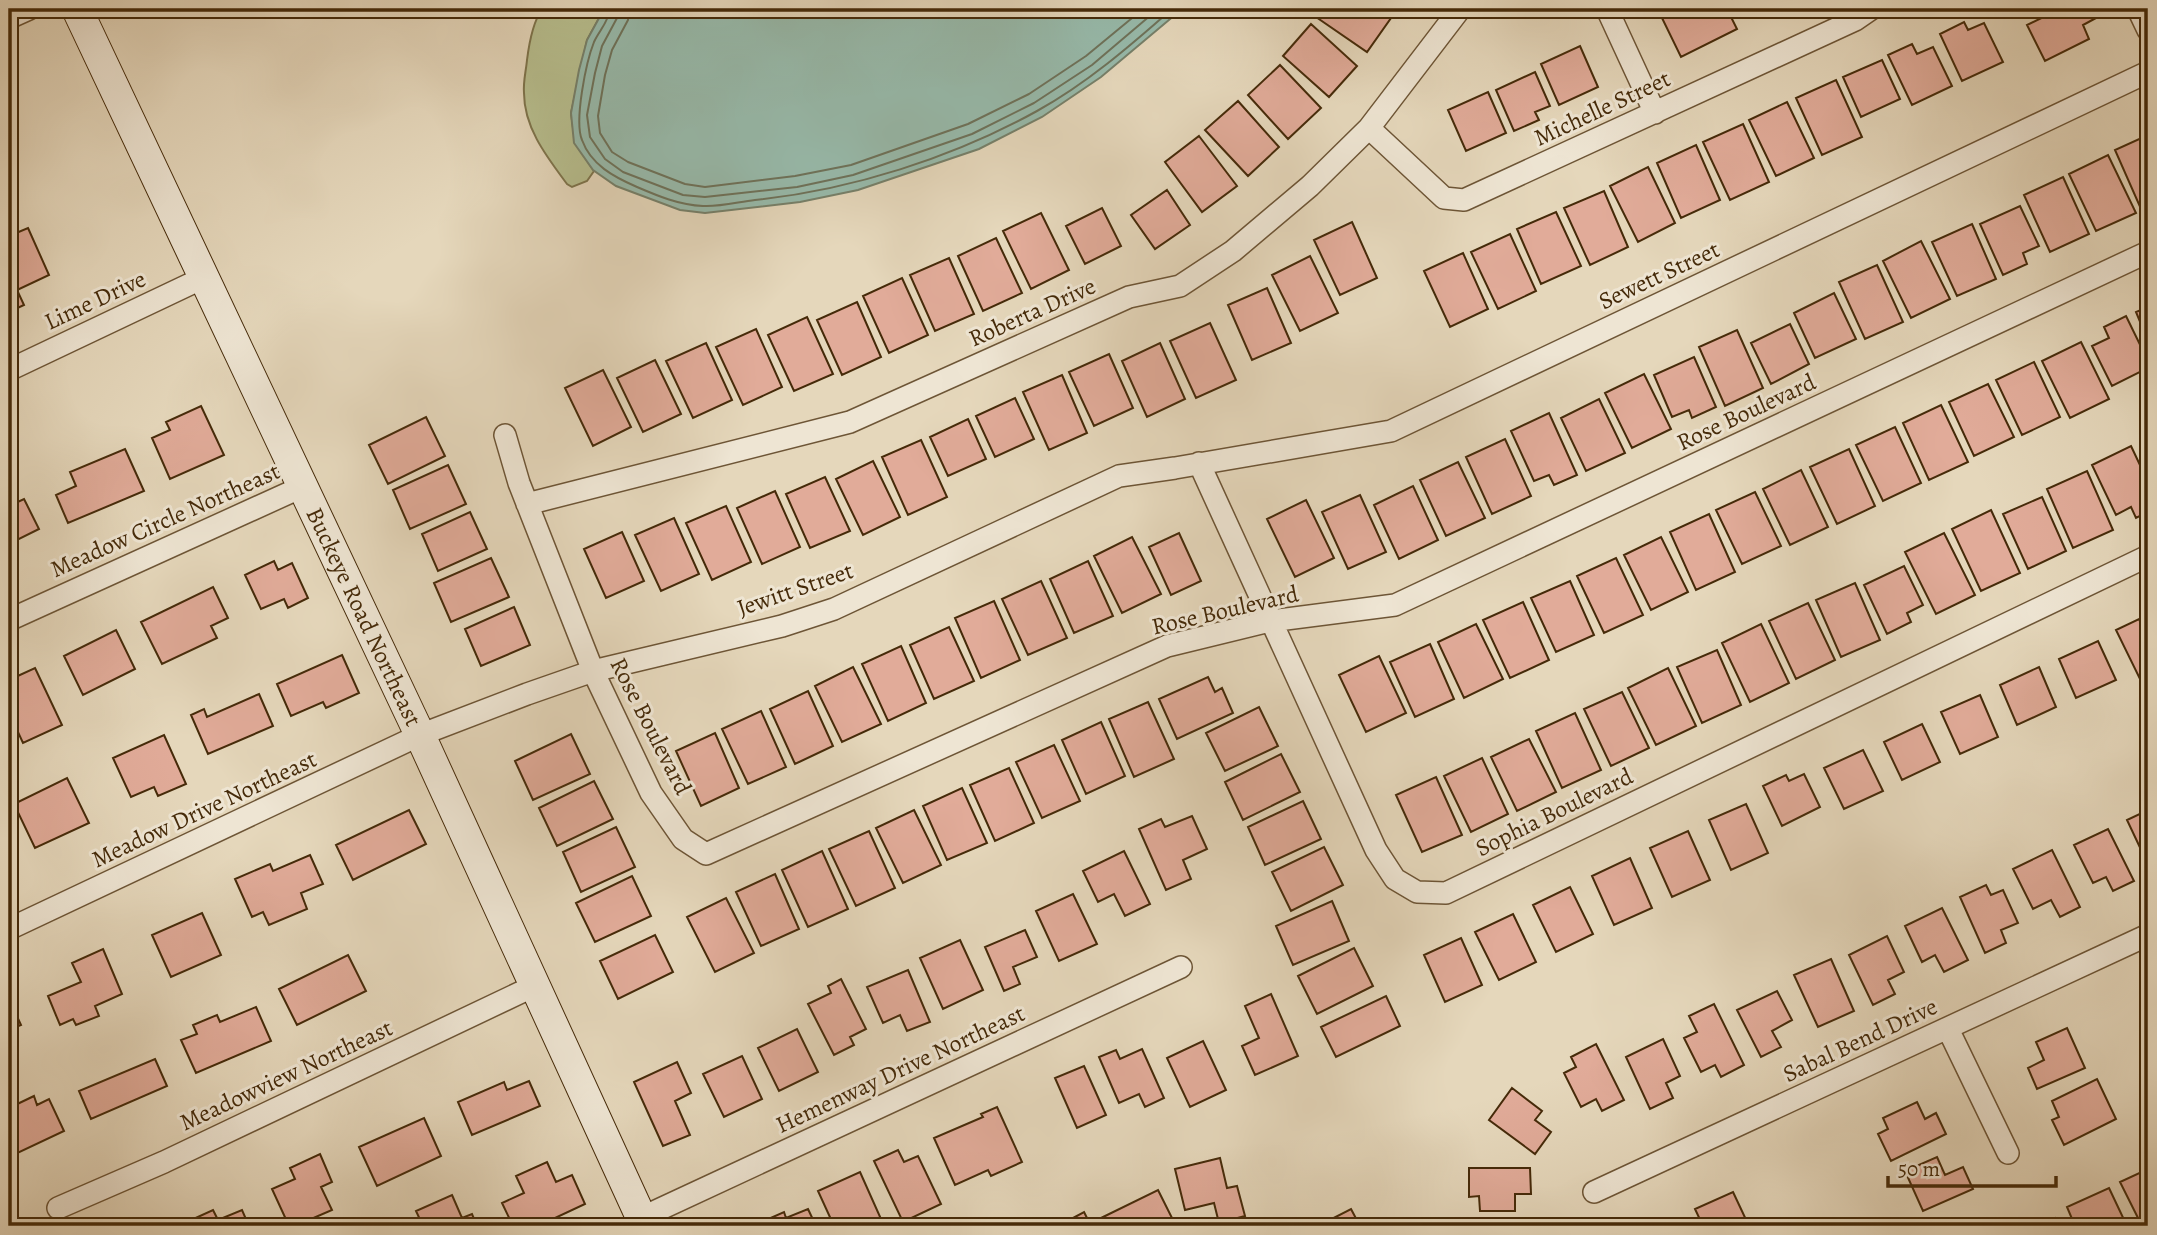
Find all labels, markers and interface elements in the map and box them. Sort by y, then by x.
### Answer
street label: Michelle Street [1529,62,1675,154]
street label: Sewett Street [1593,233,1725,317]
street label: Lime Drive [39,263,151,337]
street label: Roberta Drive [963,270,1101,354]
street label: Rose Boulevard [1671,366,1821,458]
street label: Meadow Circle Northeast [45,455,285,585]
street label: Buckeye Road Northeast [299,502,430,731]
street label: Jewitt Street [733,554,857,624]
street label: Rose Boulevard [1148,578,1302,642]
street label: Rose Boulevard [603,652,699,800]
street label: Meadow Drive Northeast [86,743,322,875]
street label: Sophia Boulevard [1470,760,1638,864]
street label: Sabal Bend Drive [1778,990,1942,1090]
street label: Hemenway Drive Northeast [770,997,1030,1141]
street label: Meadowview Northeast [174,1012,398,1138]
scale bar [1888,1144,2056,1188]
text: 50 m [1898,1155,1940,1183]

